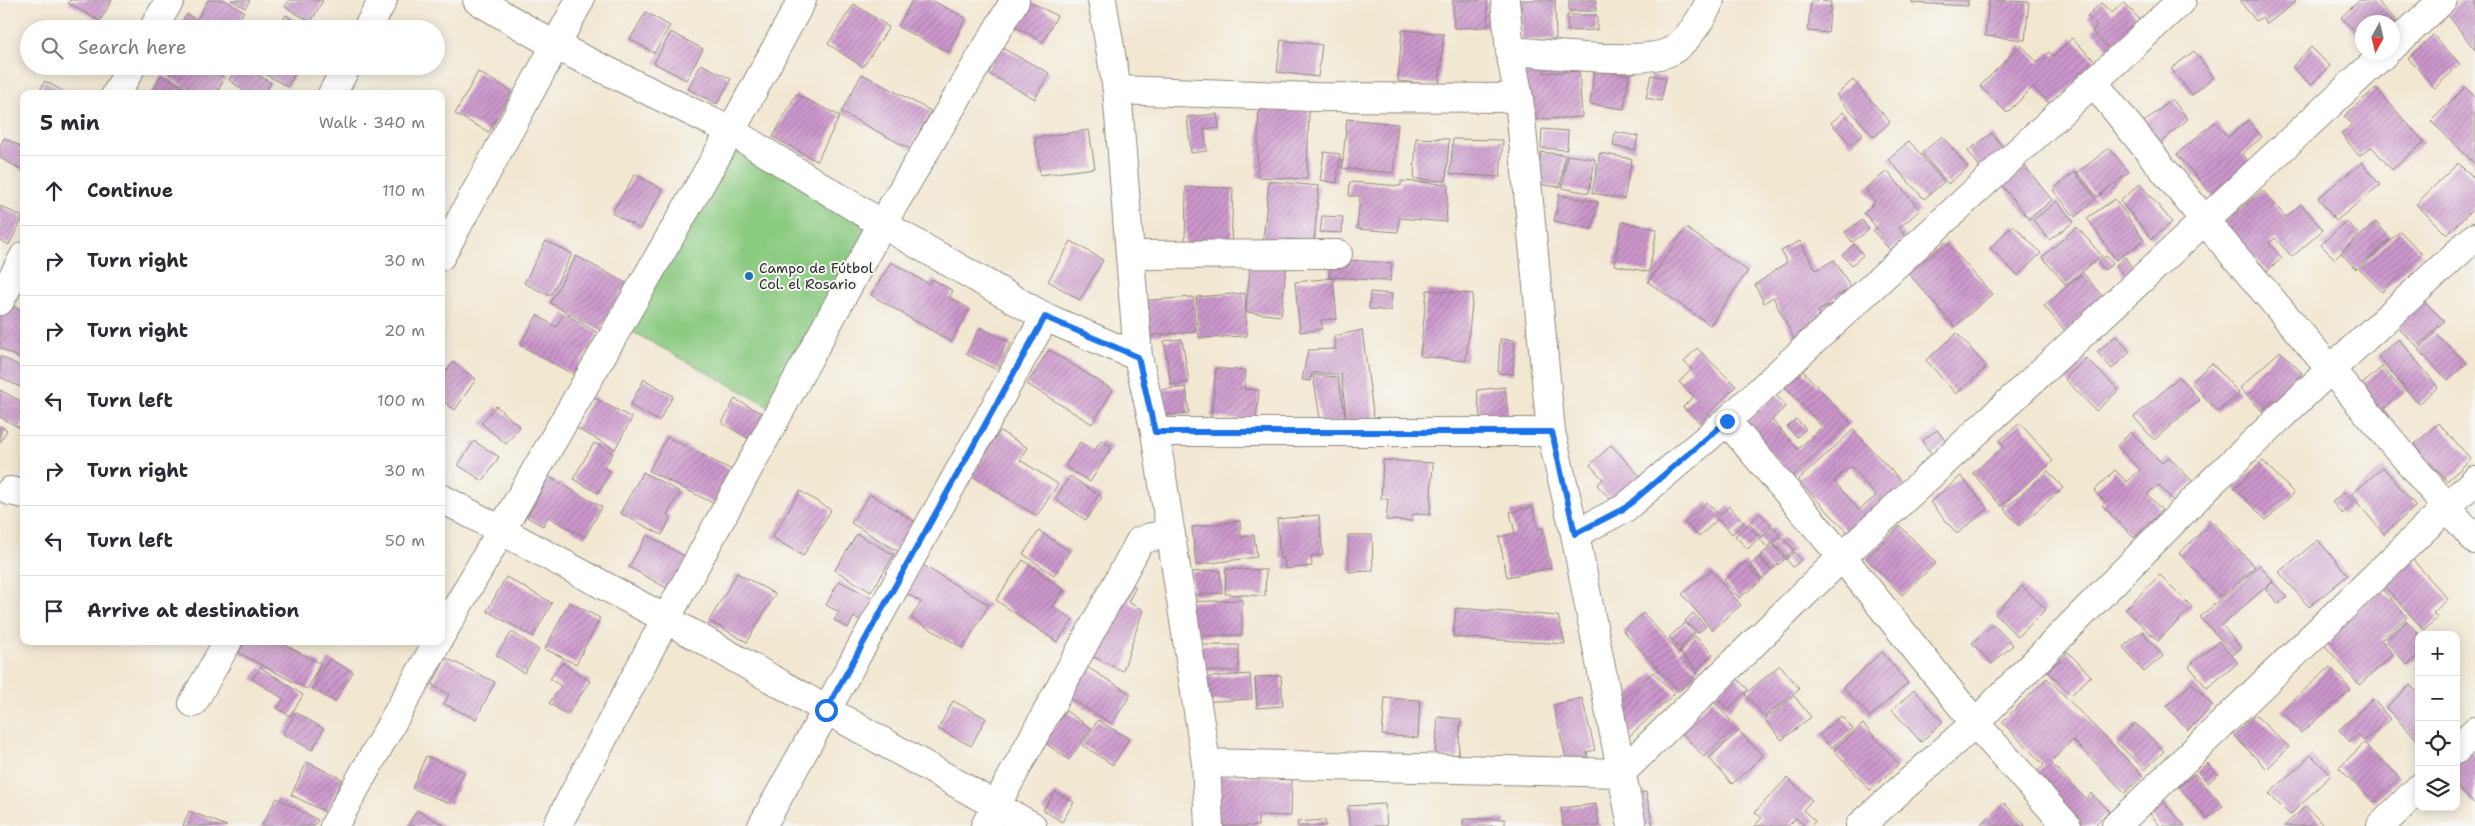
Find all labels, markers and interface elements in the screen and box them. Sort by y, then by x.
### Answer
north arrow [2355,15,2400,60]
search box [20,20,445,75]
icon: search [38,34,66,62]
text: Search here [78,35,187,60]
text: 5 min [40,109,100,137]
text: Walk · 340 m [319,112,425,133]
icon: ahead [40,177,68,205]
text: Continue [87,178,173,203]
text: 110 m [382,180,425,201]
icon: right [40,247,68,275]
text: Turn right [87,248,188,273]
text: 30 m [384,250,425,271]
place label: Campo de Fútbol Col. el Rosario [759,259,874,293]
marker: Campo de Fútbol Col. el Rosario [743,270,755,282]
icon: right [40,317,68,345]
text: Turn right [87,318,188,343]
text: 20 m [384,320,425,341]
icon: left [40,387,68,415]
text: Turn left [87,388,173,413]
text: 100 m [377,390,425,411]
route end [1716,410,1739,433]
icon: right [40,457,68,485]
text: Turn right [87,458,188,483]
text: 30 m [384,460,425,481]
icon: left [40,527,68,555]
text: Turn left [87,528,173,553]
text: 50 m [385,530,425,551]
icon: arrive [40,597,68,625]
text: Arrive at destination [87,598,299,623]
map controls [2415,631,2460,811]
button: + [2415,631,2460,676]
button: − [2415,676,2460,721]
route start [815,699,838,722]
button: locate [2415,721,2460,766]
button: layers [2415,766,2460,811]

